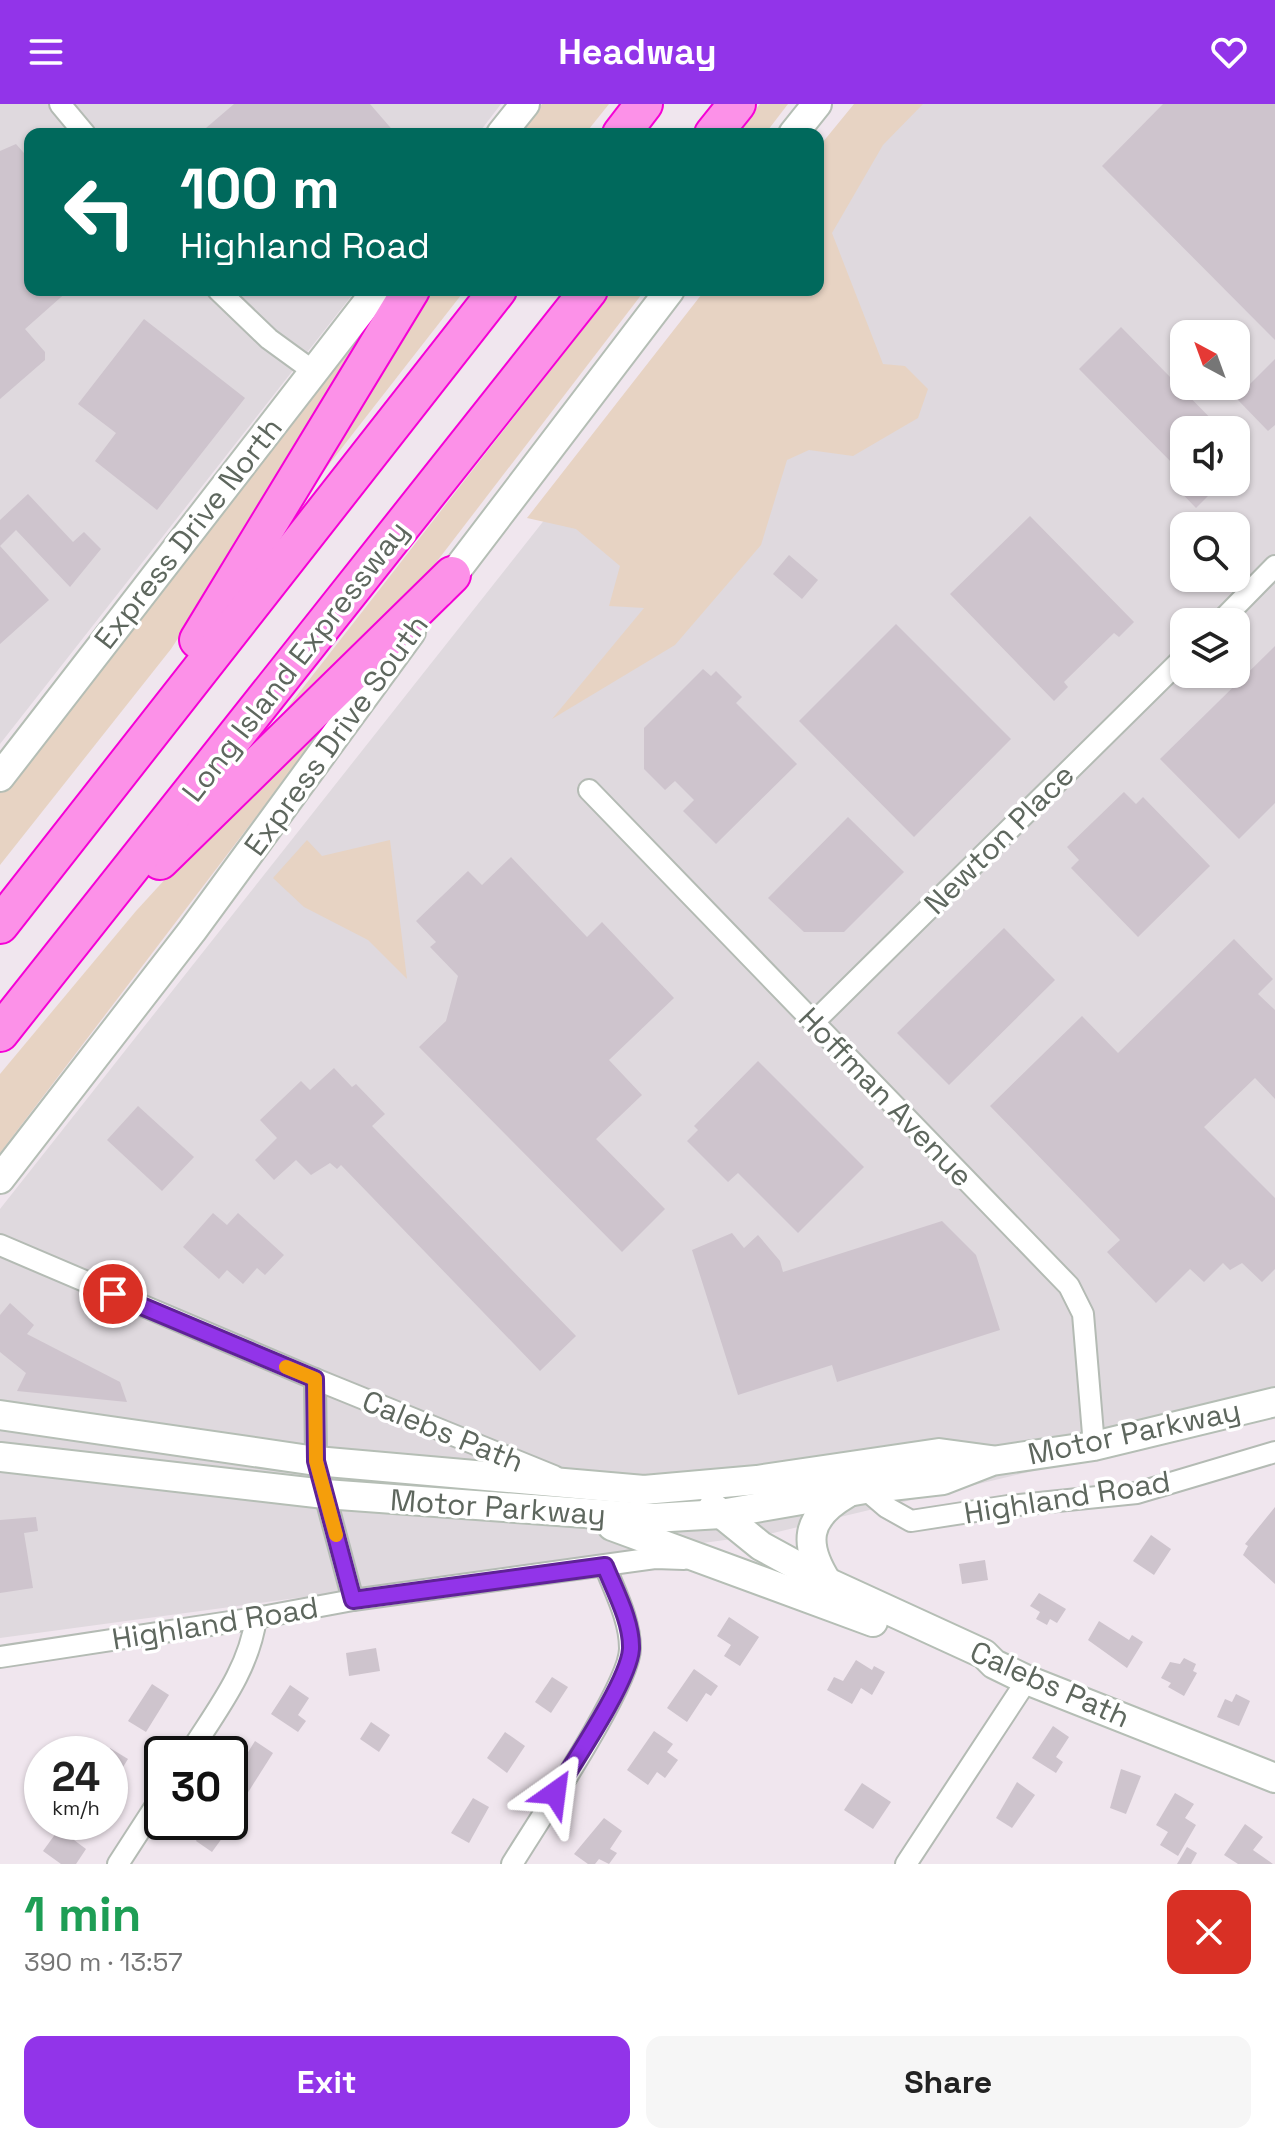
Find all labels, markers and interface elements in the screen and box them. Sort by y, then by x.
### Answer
text: Headway [558,29,717,75]
icon: menu [24,30,68,74]
icon: heart [1207,30,1251,74]
text: 100 m [180,153,340,224]
icon: left [48,160,152,264]
text: Highland Road [180,223,430,269]
north arrow [1170,320,1250,400]
map controls [1170,320,1250,688]
street label: Express Drive North [85,409,291,657]
button: sound [1170,416,1250,496]
button: search [1170,512,1250,592]
street label: Long Island Expressway [173,513,417,809]
street label: Express Drive South [235,607,437,863]
button: layers [1170,608,1250,688]
street label: Newton Place [915,755,1083,923]
street label: Hoffman Avenue [790,999,982,1195]
pin [79,1260,147,1328]
icon: arrive [91,1272,135,1316]
street label: Calebs Path [357,1381,529,1481]
street label: Motor Parkway [1024,1390,1244,1474]
street label: Highland Road [961,1461,1173,1533]
street label: Motor Parkway [389,1480,607,1534]
street label: Highland Road [109,1587,321,1659]
street label: Calebs Path [964,1631,1136,1737]
speed limit sign: 30 [144,1736,248,1840]
position arrow [513,1751,597,1835]
text: 24 [52,1752,100,1803]
text: km/h [52,1795,100,1821]
text: 1 min [24,1884,141,1945]
button: close [1167,1890,1251,1974]
text: 390 m · 13:57 [24,1945,183,1979]
button: Exit [24,2036,630,2128]
button: Share [646,2036,1251,2128]

